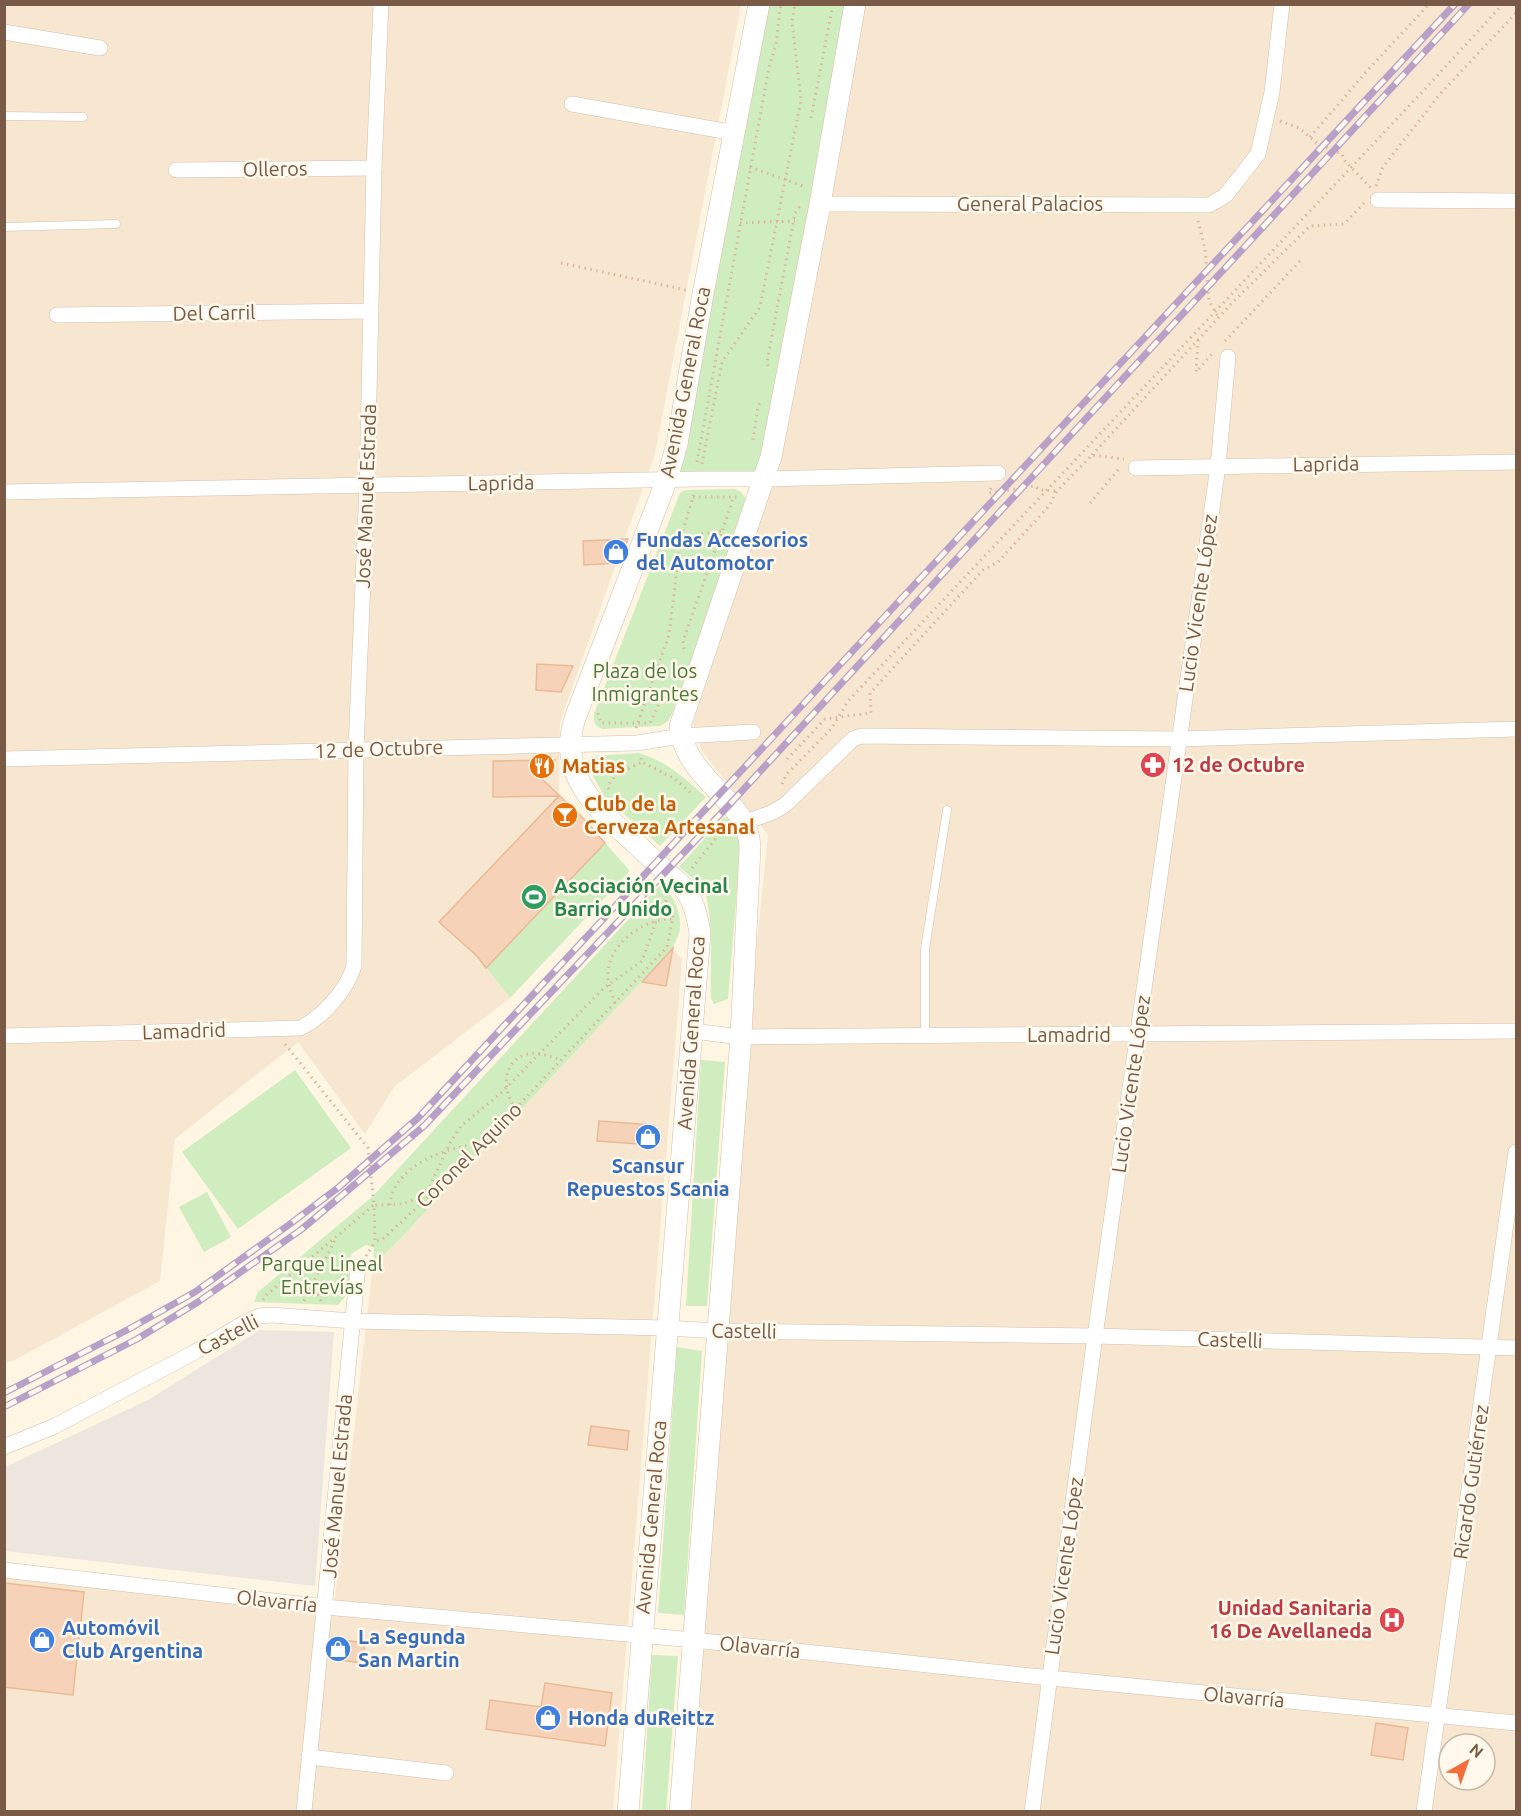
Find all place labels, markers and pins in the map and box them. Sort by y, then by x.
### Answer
place label: Fundas Accesorios del Automotor [636,528,808,574]
shop icon: Fundas Accesorios del Automotor [601,537,631,567]
pharmacy icon: 12 de Octubre [1138,750,1168,780]
restaurant icon: Matias [527,751,557,781]
place label: 12 de Octubre [1172,753,1305,776]
place label: Matias [562,754,625,777]
place label: Club de la Cerveza Artesanal [584,792,755,838]
bar icon: Club de la Cerveza Artesanal [550,800,580,830]
place label: Asociación Vecinal Barrio Unido [554,874,728,920]
sports icon: Asociación Vecinal Barrio Unido [519,882,549,912]
shop icon: Scansur Repuestos Scania [633,1122,663,1152]
place label: Scansur Repuestos Scania [566,1154,730,1200]
place label: Unidad Sanitaria 16 De Avellaneda [1209,1596,1372,1642]
hospital icon: Unidad Sanitaria 16 De Avellaneda [1377,1605,1407,1635]
place label: Automóvil Club Argentina [62,1616,203,1662]
shop icon: Automóvil Club Argentina [27,1625,57,1655]
place label: La Segunda San Martin [358,1625,466,1671]
shop icon: La Segunda San Martin [323,1634,353,1664]
shop icon: Honda duReittz [533,1703,563,1733]
place label: Honda duReittz [568,1706,715,1729]

